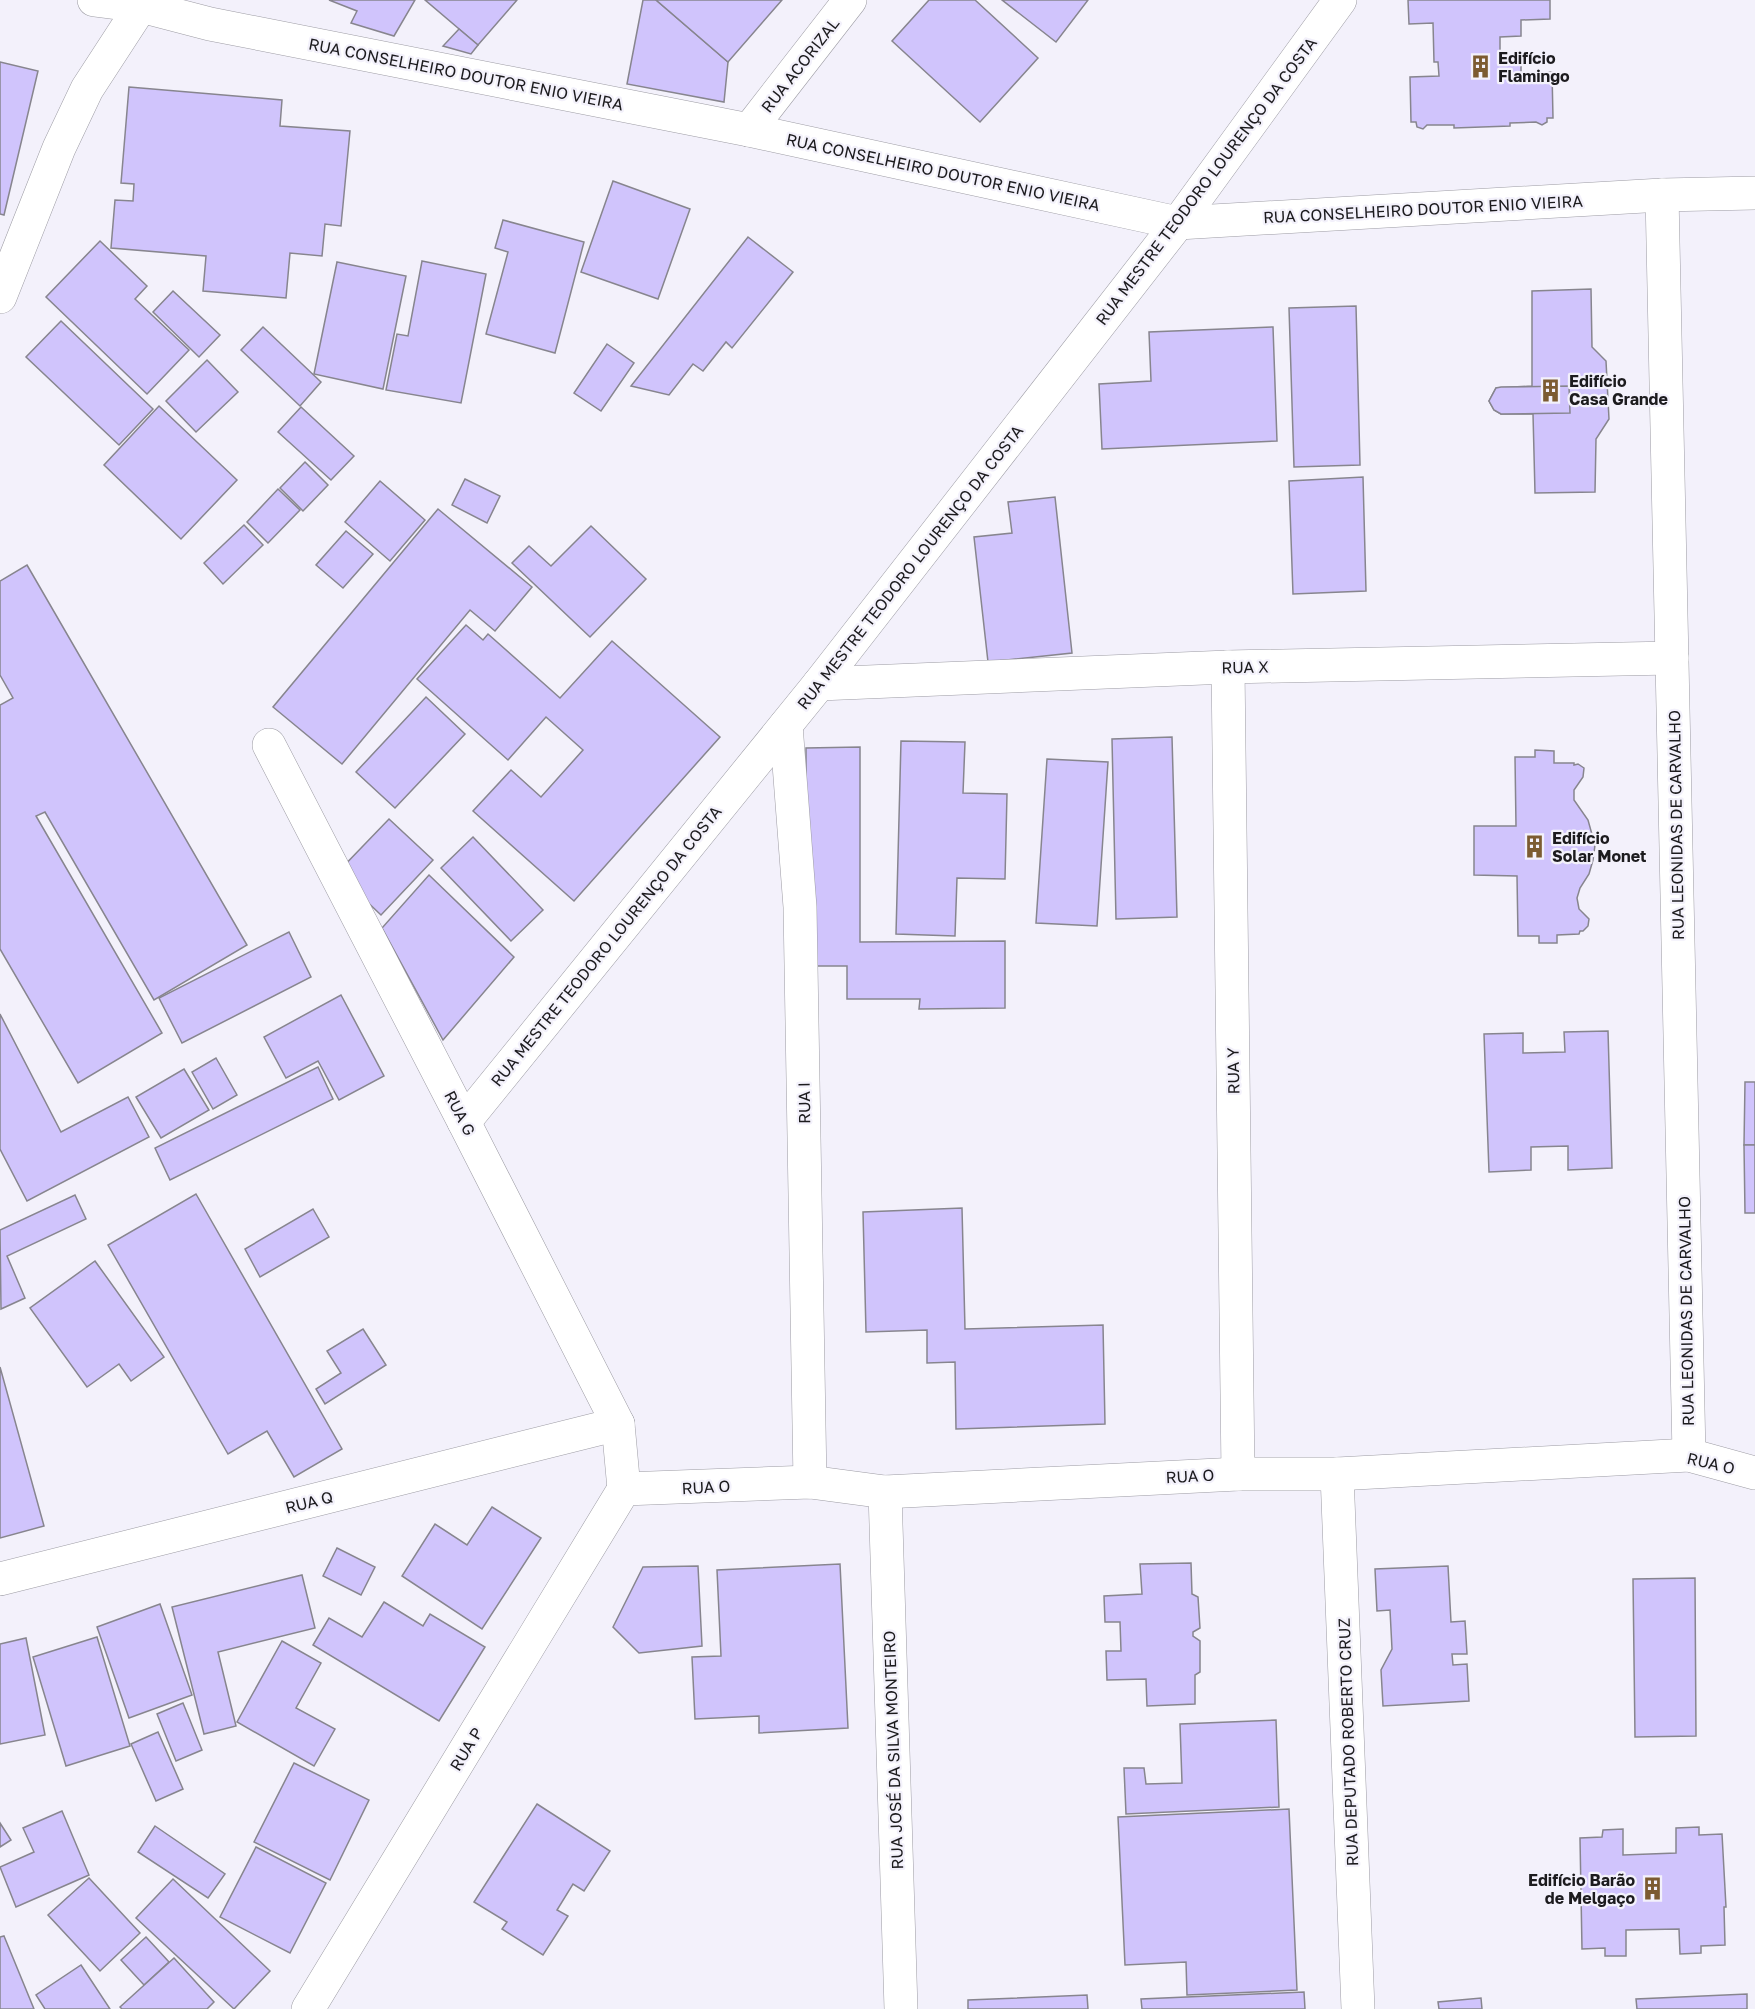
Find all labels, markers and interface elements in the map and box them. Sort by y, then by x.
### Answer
street label: RUA ACORIZAL [757,13,843,117]
street label: RUA MESTRE TEODORO LOURENÇO DA COSTA [1091,33,1321,329]
street label: RUA CONSELHEIRO DOUTOR ENIO VIEIRA [307,34,625,114]
place label: Edifício Flamingo [1498,48,1570,86]
building icon: Edifício Flamingo [1467,54,1493,80]
street label: RUA CONSELHEIRO DOUTOR ENIO VIEIRA [784,129,1102,215]
street label: RUA CONSELHEIRO DOUTOR ENIO VIEIRA [1263,191,1584,227]
place label: Edifício Casa Grande [1569,371,1668,409]
building icon: Edifício Casa Grande [1538,377,1564,403]
street label: RUA MESTRE TEODORO LOURENÇO DA COSTA [793,421,1027,713]
street label: RUA X [1221,657,1269,677]
street label: RUA LEONIDAS DE CARVALHO [1664,710,1688,940]
street label: RUA MESTRE TEODORO LOURENÇO DA COSTA [486,801,726,1090]
place label: Edifício Solar Monet [1552,828,1646,866]
building icon: Edifício Solar Monet [1521,834,1547,860]
street label: RUA Y [1223,1047,1243,1095]
street label: RUA I [794,1082,814,1124]
street label: RUA G [440,1087,480,1139]
street label: RUA LEONIDAS DE CARVALHO [1674,1196,1698,1426]
street label: RUA O [1685,1448,1737,1478]
street label: RUA O [1165,1465,1215,1487]
street label: RUA O [681,1476,731,1498]
street label: RUA Q [283,1486,335,1518]
street label: RUA DEPUTADO ROBERTO CRUZ [1334,1618,1362,1866]
street label: RUA JOSÉ DA SILVA MONTEIRO [879,1630,907,1870]
street label: RUA P [445,1724,487,1774]
place label: Edifício Barão de Melgaço [1528,1870,1635,1908]
building icon: Edifício Barão de Melgaço [1640,1876,1666,1902]

